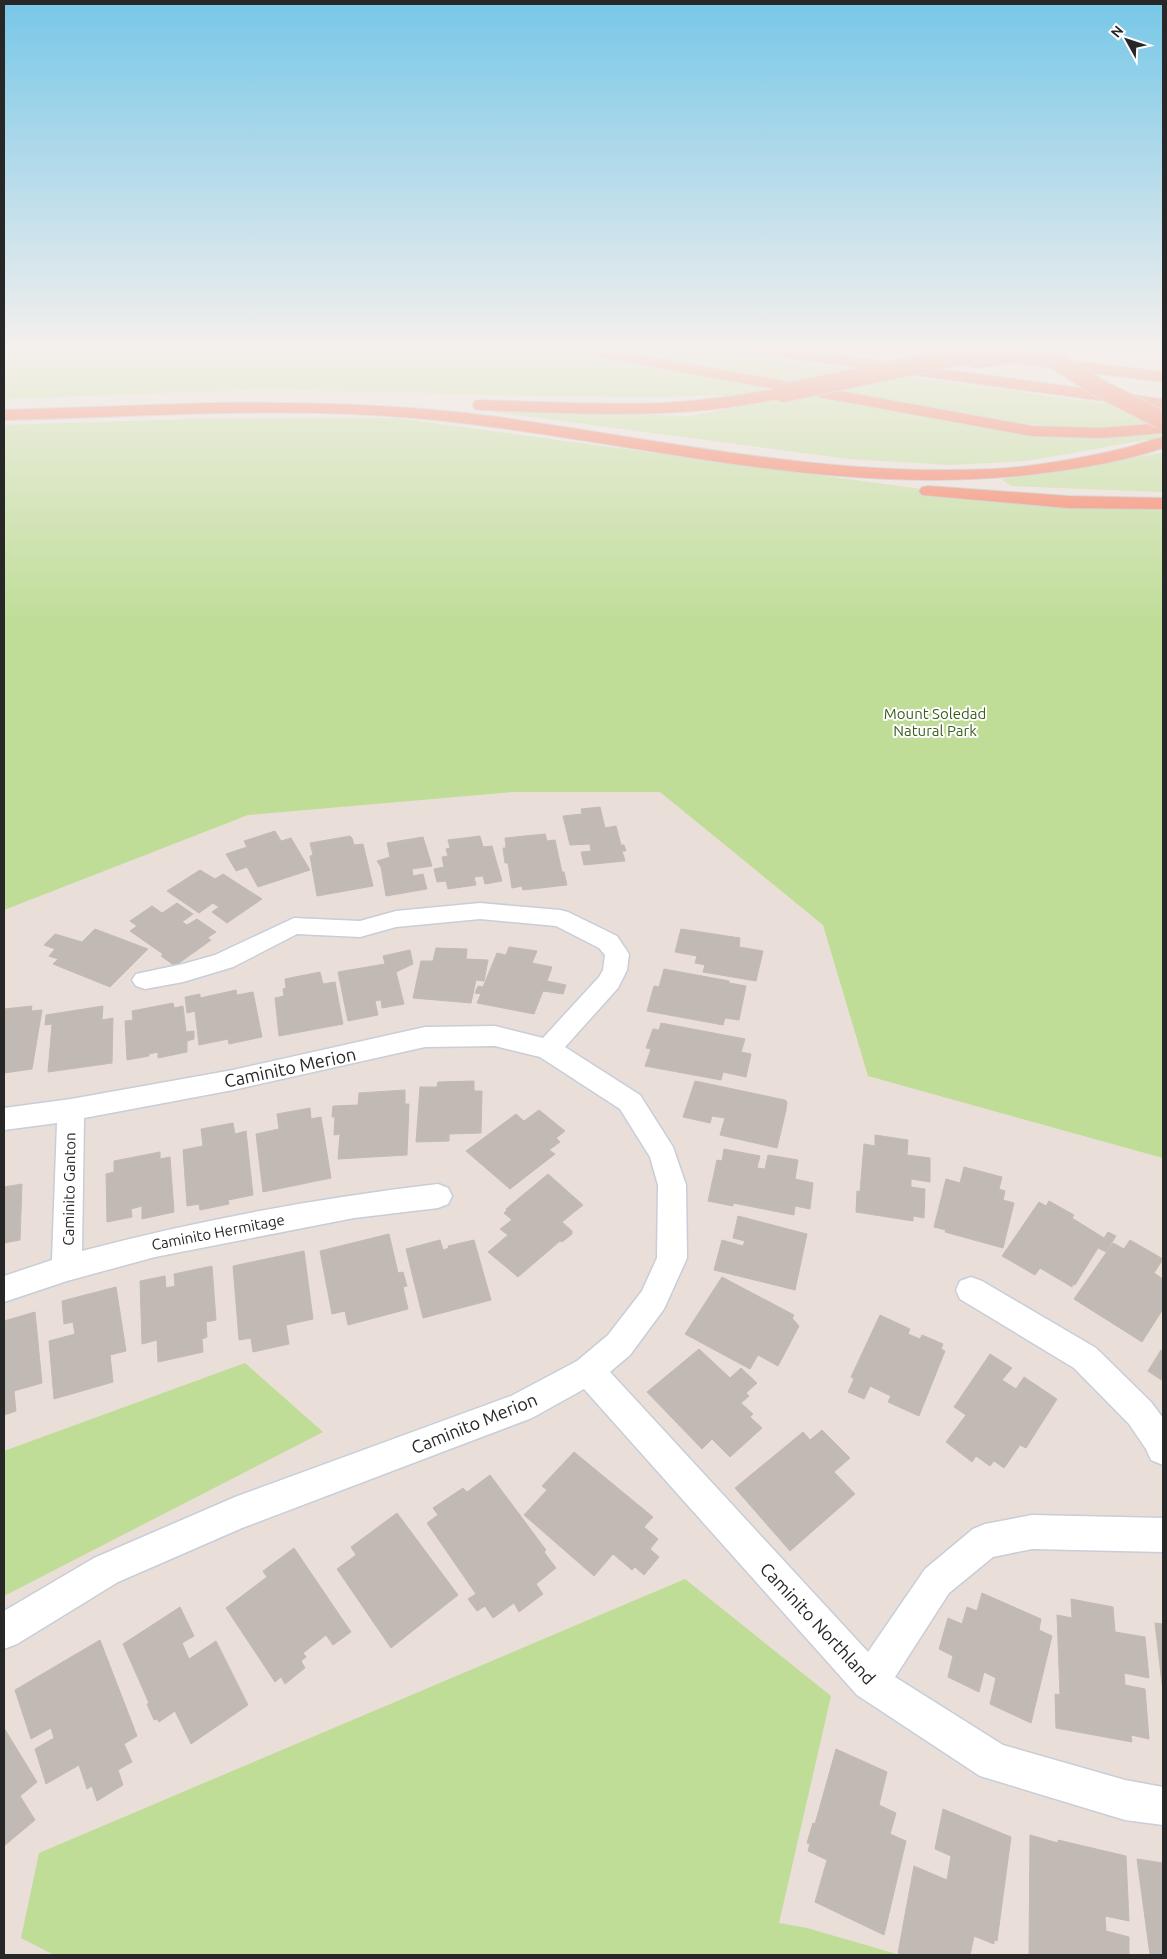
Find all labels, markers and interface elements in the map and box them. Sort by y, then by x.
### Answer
north arrow [1102,15,1152,65]
text: N [1108,22,1127,41]
park label: Mount Soledad Natural Park [884,705,986,739]
street label: Caminito Merion [222,1043,358,1091]
street label: Caminito Ganton [60,1132,78,1246]
street label: Caminito Hermitage [150,1211,286,1253]
street label: Caminito Merion [408,1389,540,1457]
street label: Caminito Northland [756,1558,880,1688]

